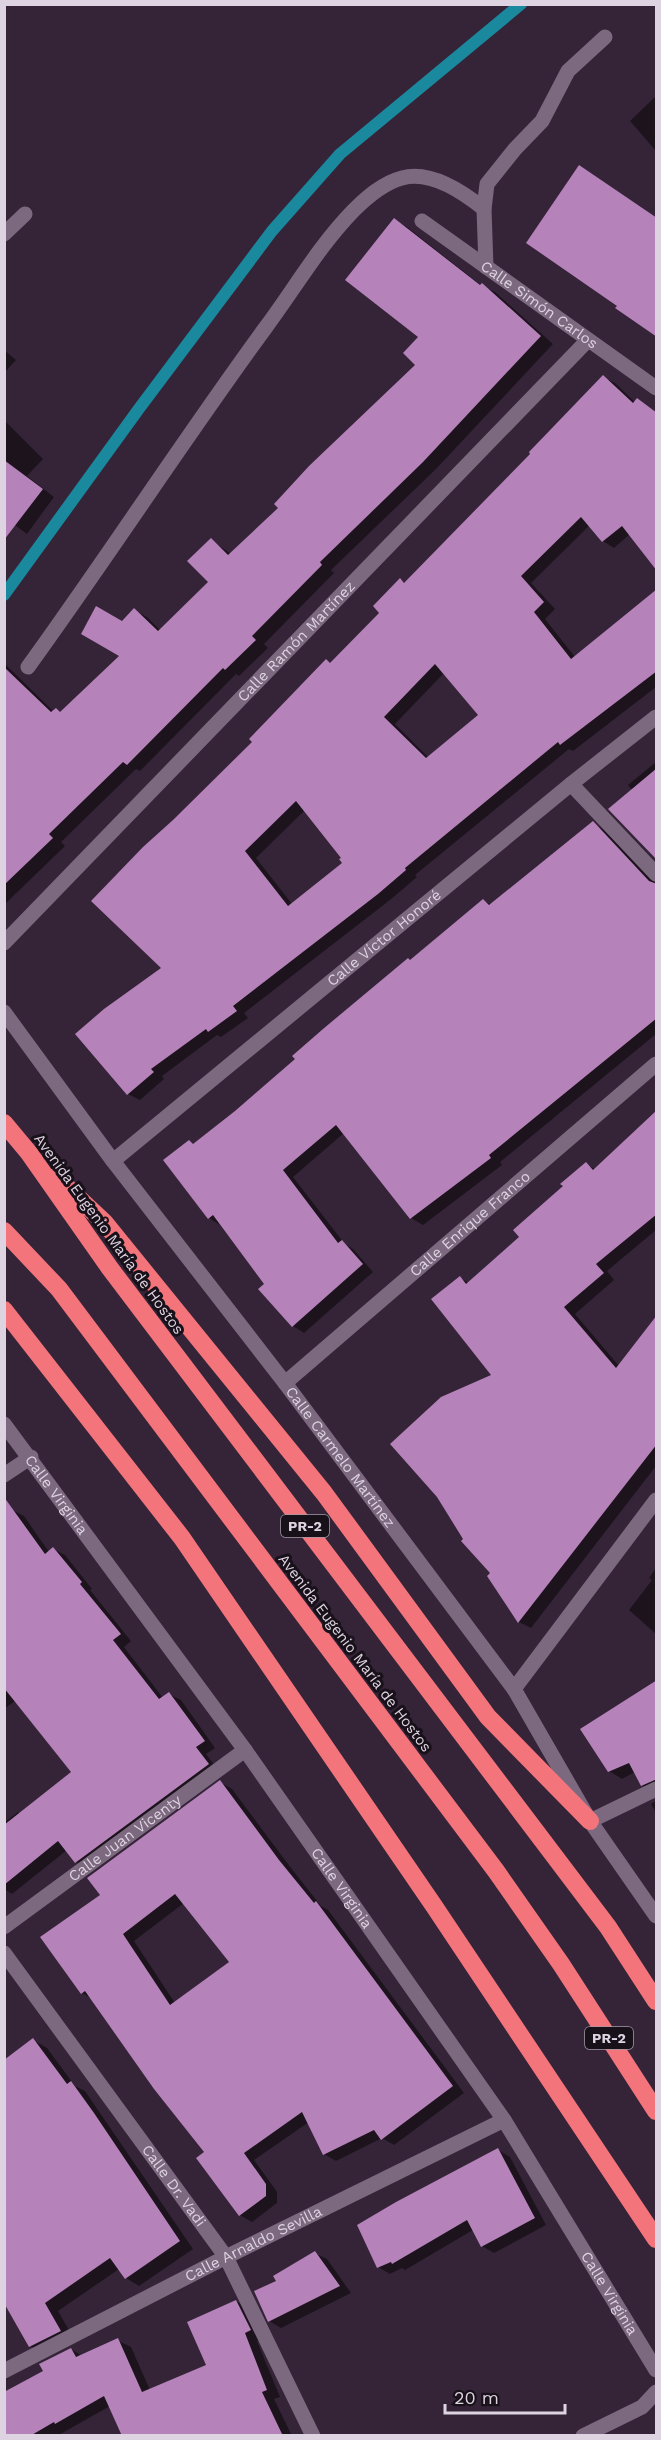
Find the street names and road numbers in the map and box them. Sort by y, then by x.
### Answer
street label: Calle Simón Carlos [477,257,601,353]
street label: Calle Ramón Martínez [234,577,359,705]
street label: Calle Víctor Honoré [323,886,445,990]
street label: Avenida Eugenio María de Hostos [30,1130,188,1338]
street label: Calle Enrique Franco [406,1167,534,1281]
street label: Calle Carmelo Martínez [282,1383,399,1531]
street label: Calle Virginia [21,1451,92,1539]
road number: PR-2 [281,1515,329,1537]
street label: Avenida Eugenio María de Hostos [275,1550,435,1756]
street label: Calle Juan Vicenty [65,1791,185,1886]
street label: Calle Virginia [307,1844,376,1932]
road number: PR-2 [585,2027,633,2049]
street label: Calle Dr. Vadi [138,2141,210,2230]
street label: Calle Arnaldo Sevilla [182,2202,325,2286]
street label: Calle Virginia [577,2248,642,2339]

